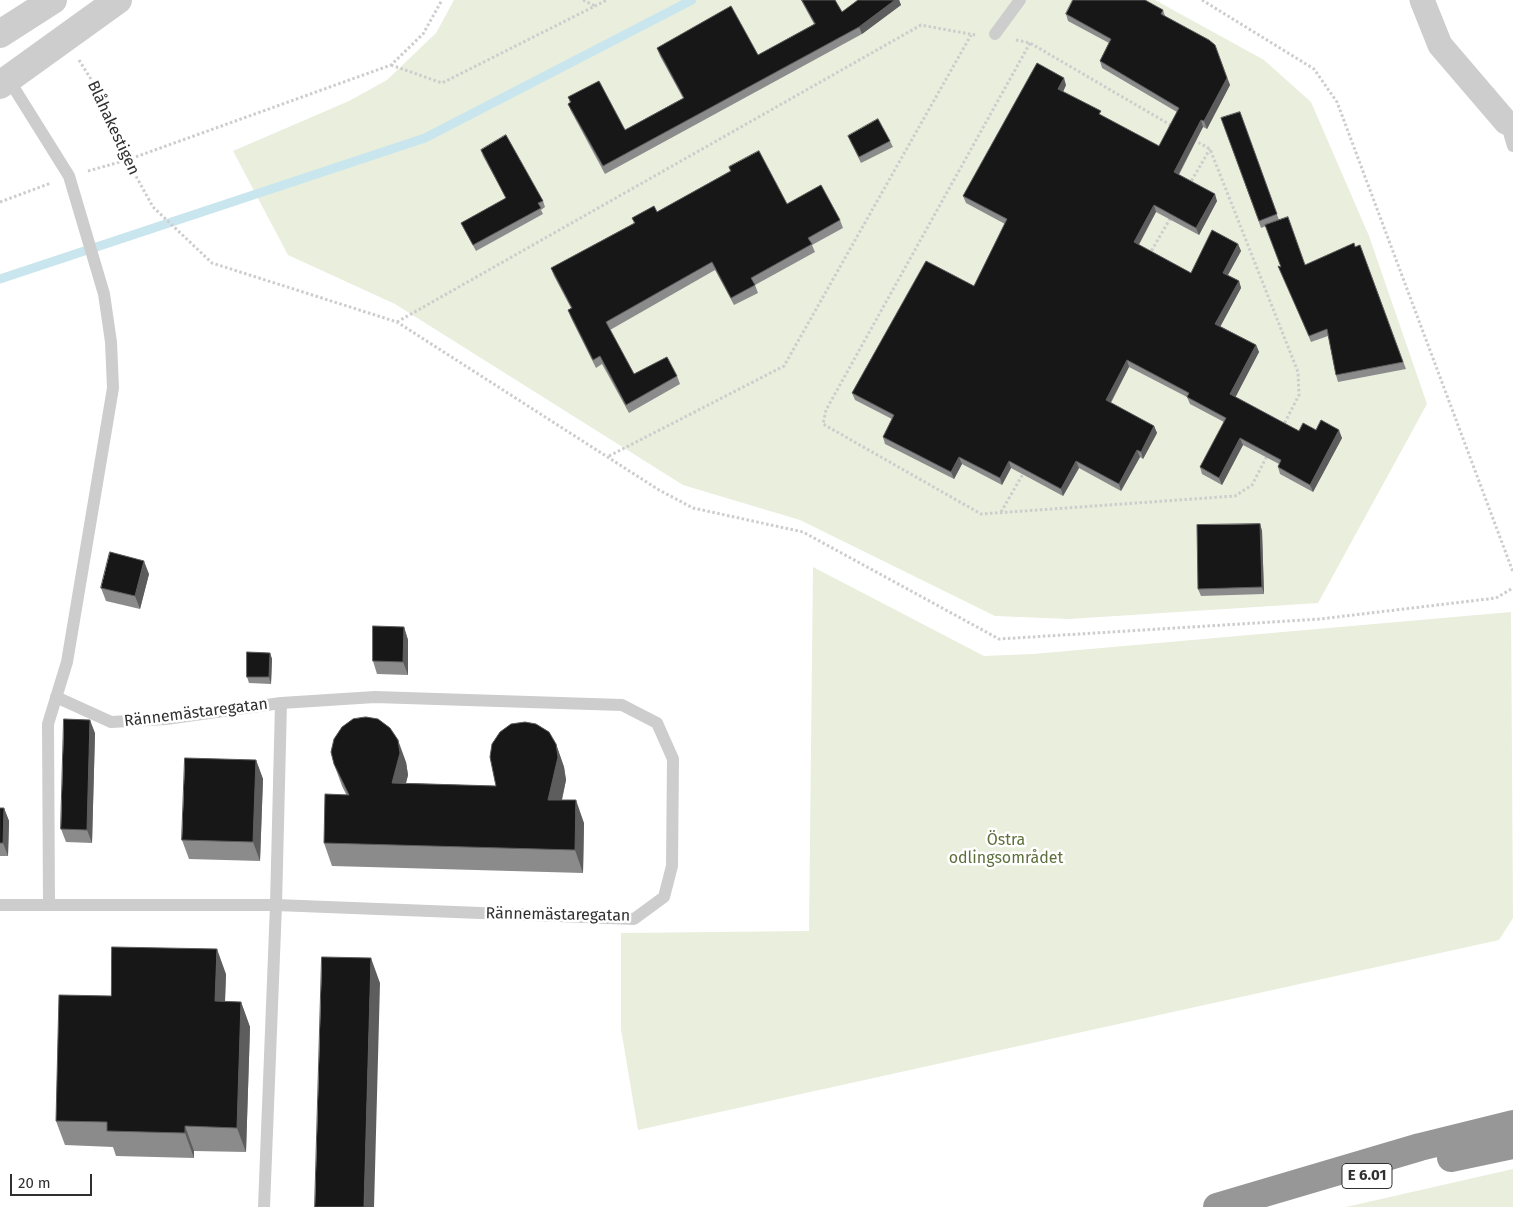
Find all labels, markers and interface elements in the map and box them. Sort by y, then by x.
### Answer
street label: Blåhakestigen [83,78,143,178]
street label: Rännemästaregatan [123,695,269,731]
park label: Östra odlingsområdet [949,831,1063,869]
street label: Rännemästaregatan [486,904,630,926]
scale bar [12,1164,95,1196]
road number: E 6.01 [1342,1164,1392,1188]
text: 20 m [18,1174,51,1192]

